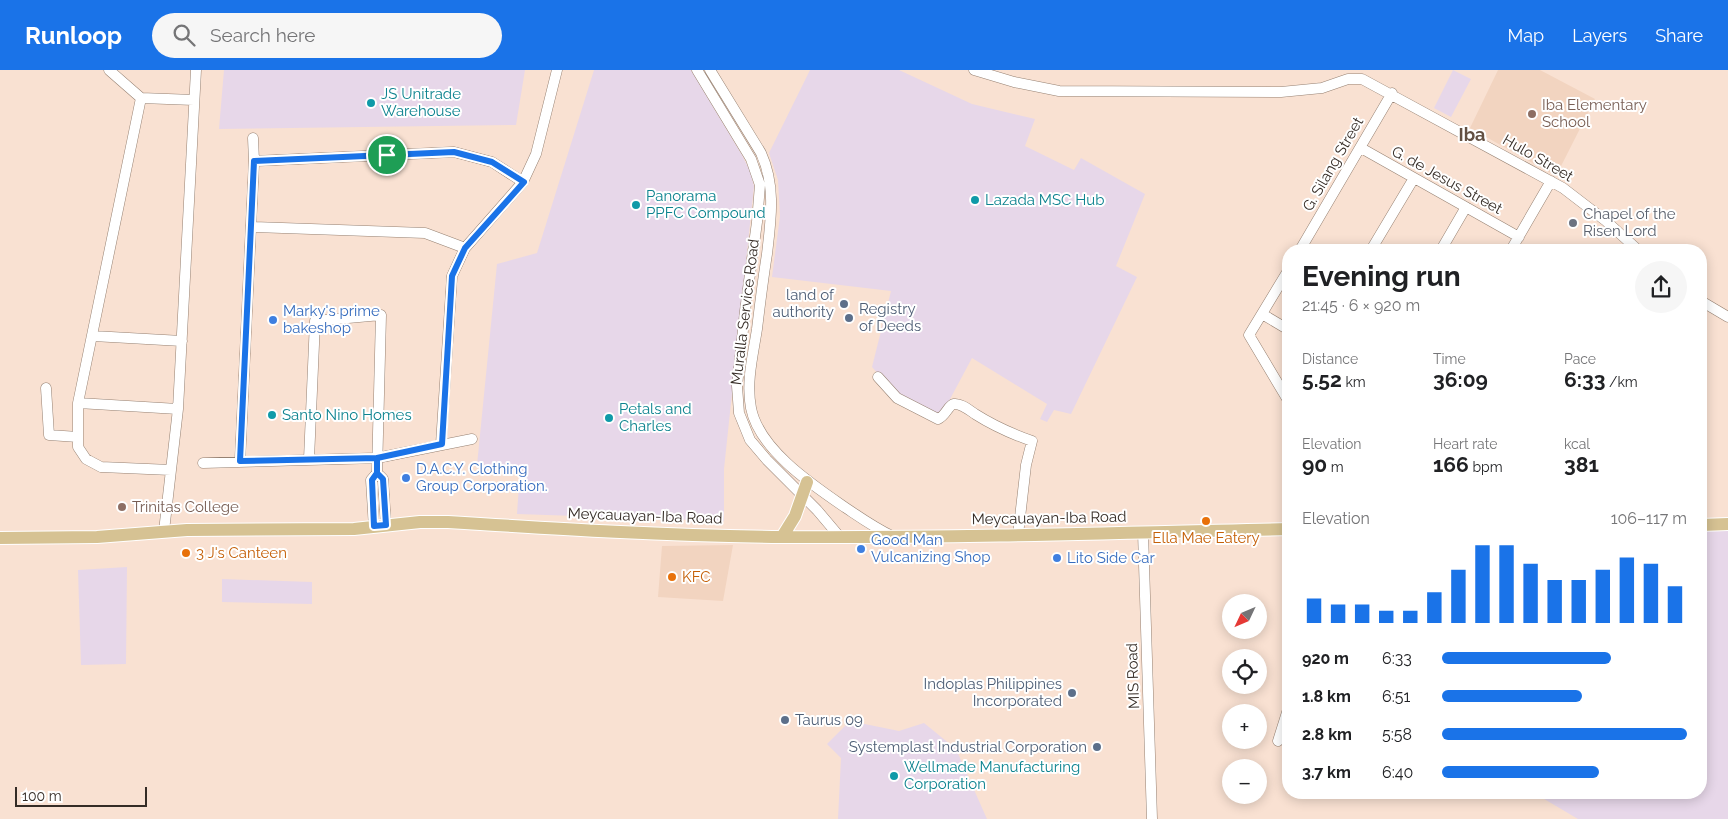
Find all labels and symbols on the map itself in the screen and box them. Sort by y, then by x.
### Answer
place label: JS Unitrade Warehouse [381,85,461,120]
place label: Iba Elementary School [1542,96,1647,131]
marker: JS Unitrade Warehouse [365,97,377,109]
marker: Iba Elementary School [1526,108,1538,120]
street label: G. Silang Street [1299,114,1367,214]
district label: Iba [1459,124,1485,145]
street label: Hulo Street [1500,131,1576,185]
pin [366,134,408,176]
street label: G. de Jesus Street [1389,142,1505,218]
place label: Panorama PPFC Compound [646,187,766,222]
place label: Lazada MSC Hub [985,191,1104,209]
marker: Lazada MSC Hub [969,194,981,206]
marker: Panorama PPFC Compound [630,199,642,211]
place label: Chapel of the Risen Lord [1583,205,1676,240]
marker: Chapel of the Risen Lord [1567,217,1579,229]
street label: Muralla Service Road [727,238,763,386]
place label: land of authority [773,286,835,321]
marker: land of authority [838,298,850,310]
place label: Registry of Deeds [859,300,921,335]
place label: Marky's prime bakeshop [283,302,380,337]
marker: Registry of Deeds [843,312,855,324]
marker: Marky's prime bakeshop [267,314,279,326]
place label: Petals and Charles [619,400,692,435]
place label: Santo Nino Homes [282,406,412,424]
marker: Santo Nino Homes [266,409,278,421]
marker: Petals and Charles [603,412,615,424]
place label: D.A.C.Y. Clothing Group Corporation. [416,460,548,495]
marker: D.A.C.Y. Clothing Group Corporation. [400,472,412,484]
place label: Trinitas College [132,498,239,516]
marker: Trinitas College [116,501,128,513]
street label: Meycauayan-Iba Road [567,504,723,528]
street label: Meycauayan-Iba Road [971,508,1127,528]
marker: Ella Mae Eatery [1200,515,1212,527]
place label: Ella Mae Eatery [1152,529,1260,547]
place label: Good Man Vulcanizing Shop [871,531,991,566]
marker: Good Man Vulcanizing Shop [855,543,867,555]
place label: 3 J's Canteen [196,544,287,562]
marker: 3 J's Canteen [180,547,192,559]
place label: Lito Side Car [1067,549,1155,567]
marker: Lito Side Car [1051,552,1063,564]
place label: KFC [682,568,711,586]
marker: KFC [666,571,678,583]
north arrow [1222,594,1268,639]
street label: MIS Road [1123,643,1143,709]
place label: Indoplas Philippines Incorporated [923,675,1062,710]
marker: Indoplas Philippines Incorporated [1066,687,1078,699]
place label: Taurus 09 [795,711,863,729]
marker: Taurus 09 [779,714,791,726]
place label: Systemplast Industrial Corporation [849,738,1087,756]
marker: Systemplast Industrial Corporation [1091,741,1103,753]
place label: Wellmade Manufacturing Corporation [904,758,1080,793]
marker: Wellmade Manufacturing Corporation [888,770,900,782]
scale bar [15,784,148,807]

